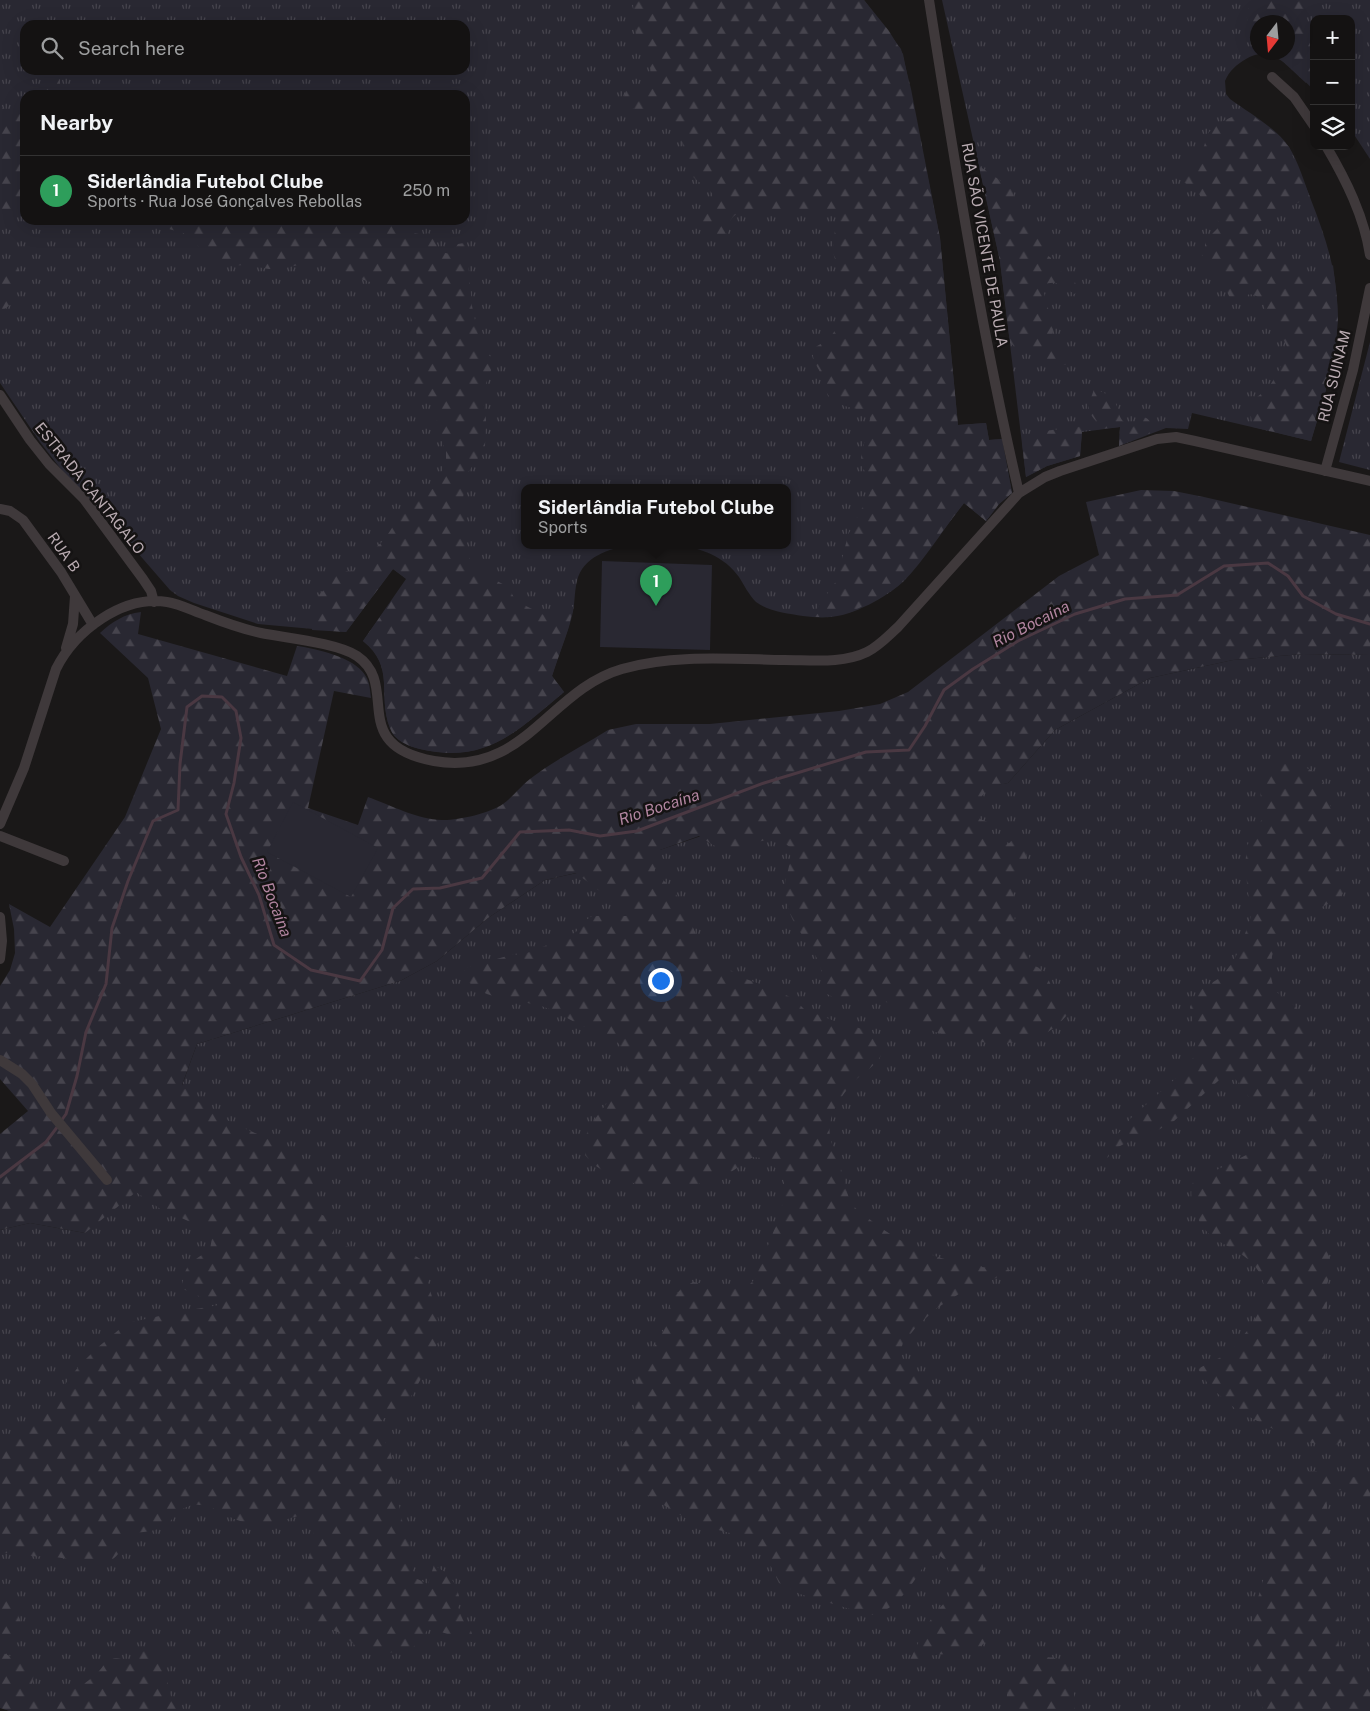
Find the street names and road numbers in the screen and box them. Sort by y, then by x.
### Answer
street label: RUA SÃO VICENTE DE PAULA [959,141,1011,349]
street label: RUA SUINAM [1314,328,1354,424]
street label: ESTRADA CANTAGALO [32,419,148,557]
street label: RUA B [44,529,84,575]

